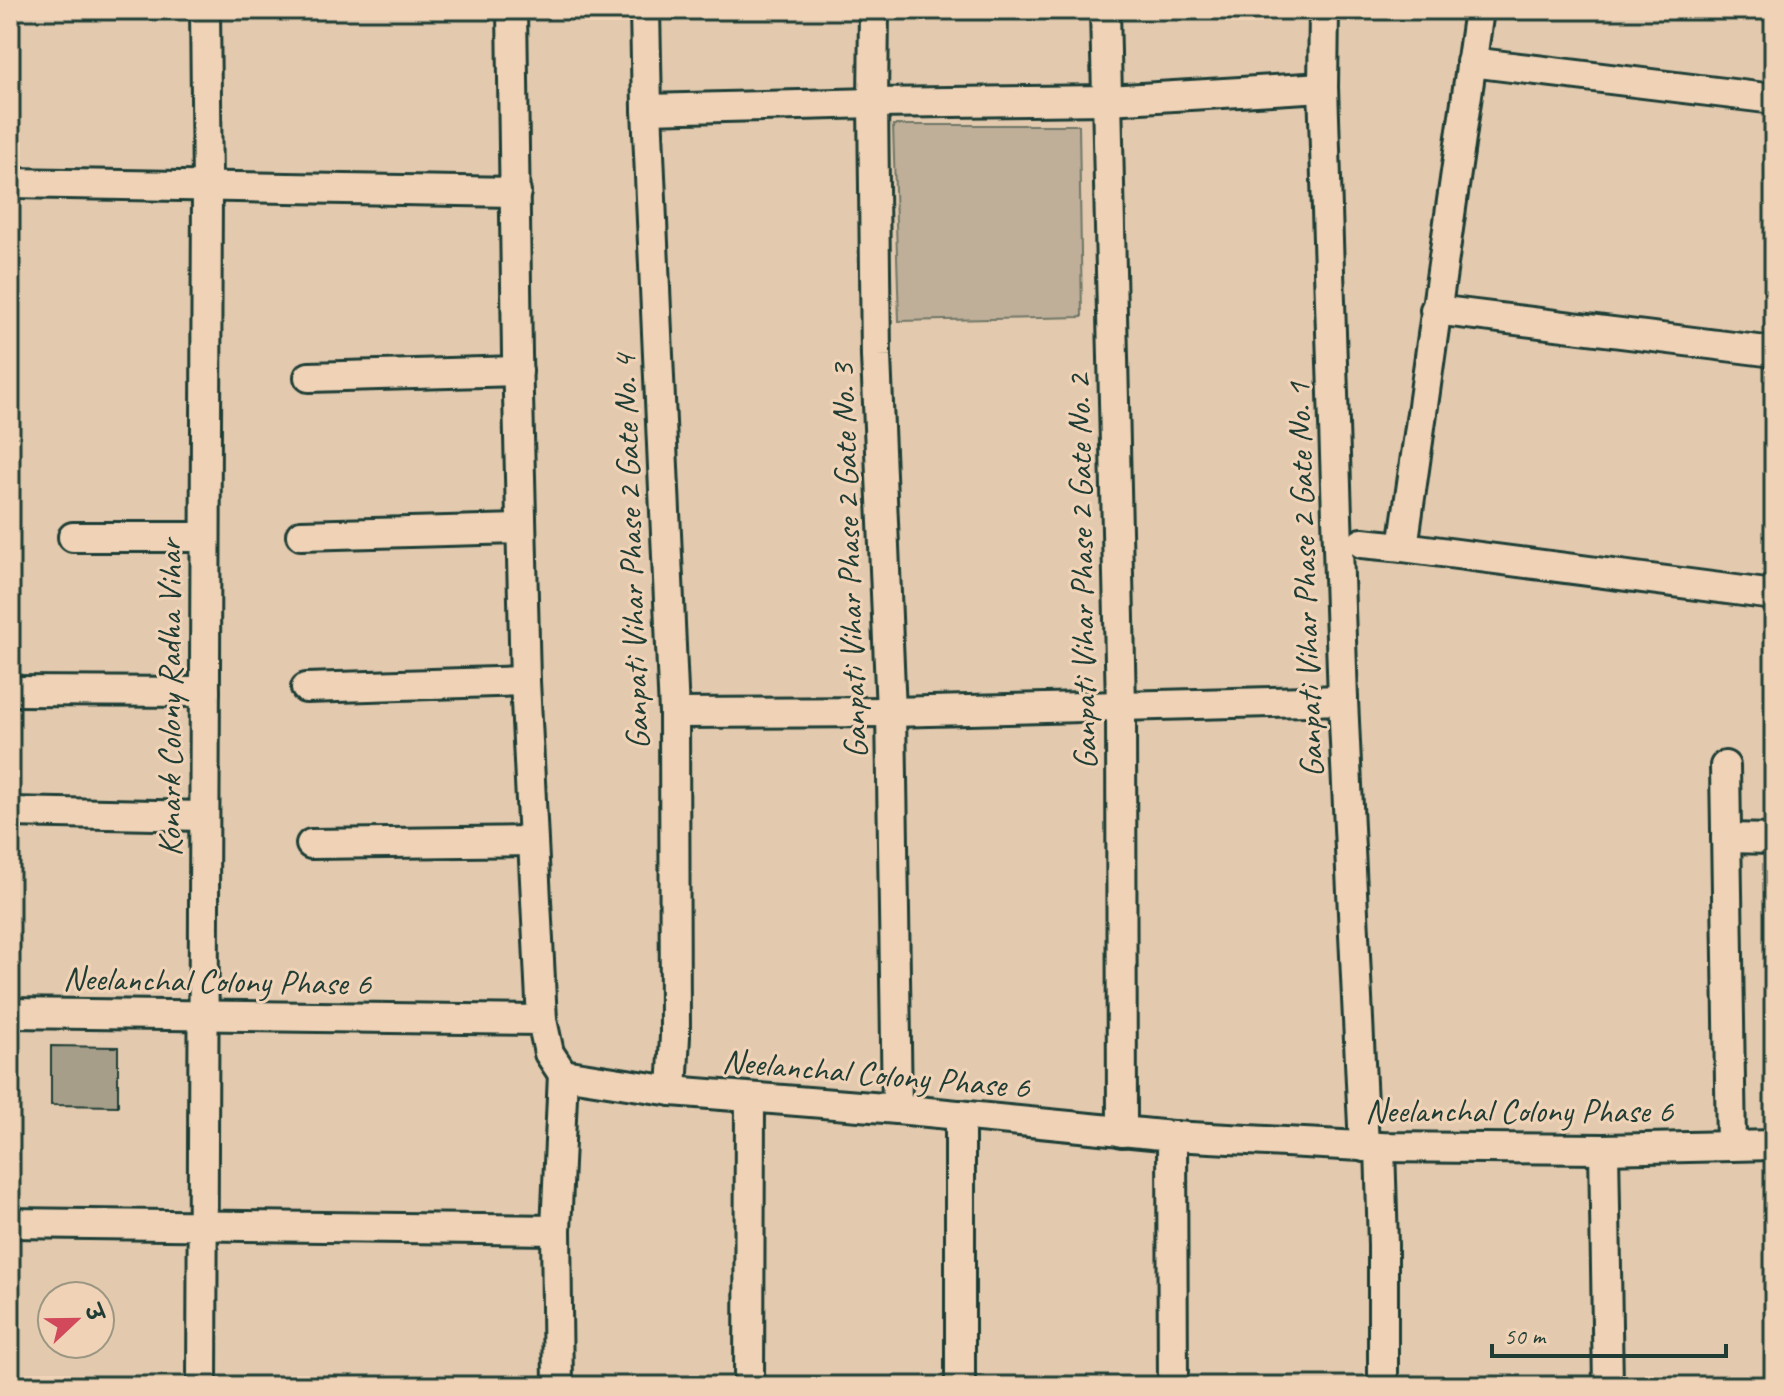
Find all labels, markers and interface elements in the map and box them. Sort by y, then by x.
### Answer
street label: Ganpati Vihar Phase 2 Gate No. 4 [602,350,659,750]
street label: Ganpati Vihar Phase 2 Gate No. 3 [820,360,877,759]
street label: Ganpati Vihar Phase 2 Gate No. 2 [1057,371,1106,770]
street label: Ganpati Vihar Phase 2 Gate No. 1 [1276,380,1333,778]
street label: Konark Colony Radha Vihar [148,536,191,856]
street label: Neelanchal Colony Phase 6 [63,956,373,1005]
street label: Neelanchal Colony Phase 6 [721,1039,1033,1108]
street label: Neelanchal Colony Phase 6 [1365,1089,1675,1132]
north arrow [36,1280,116,1360]
text: उ [77,1299,110,1327]
scale bar [1492,1308,1726,1358]
text: 50 m [1504,1321,1547,1351]

